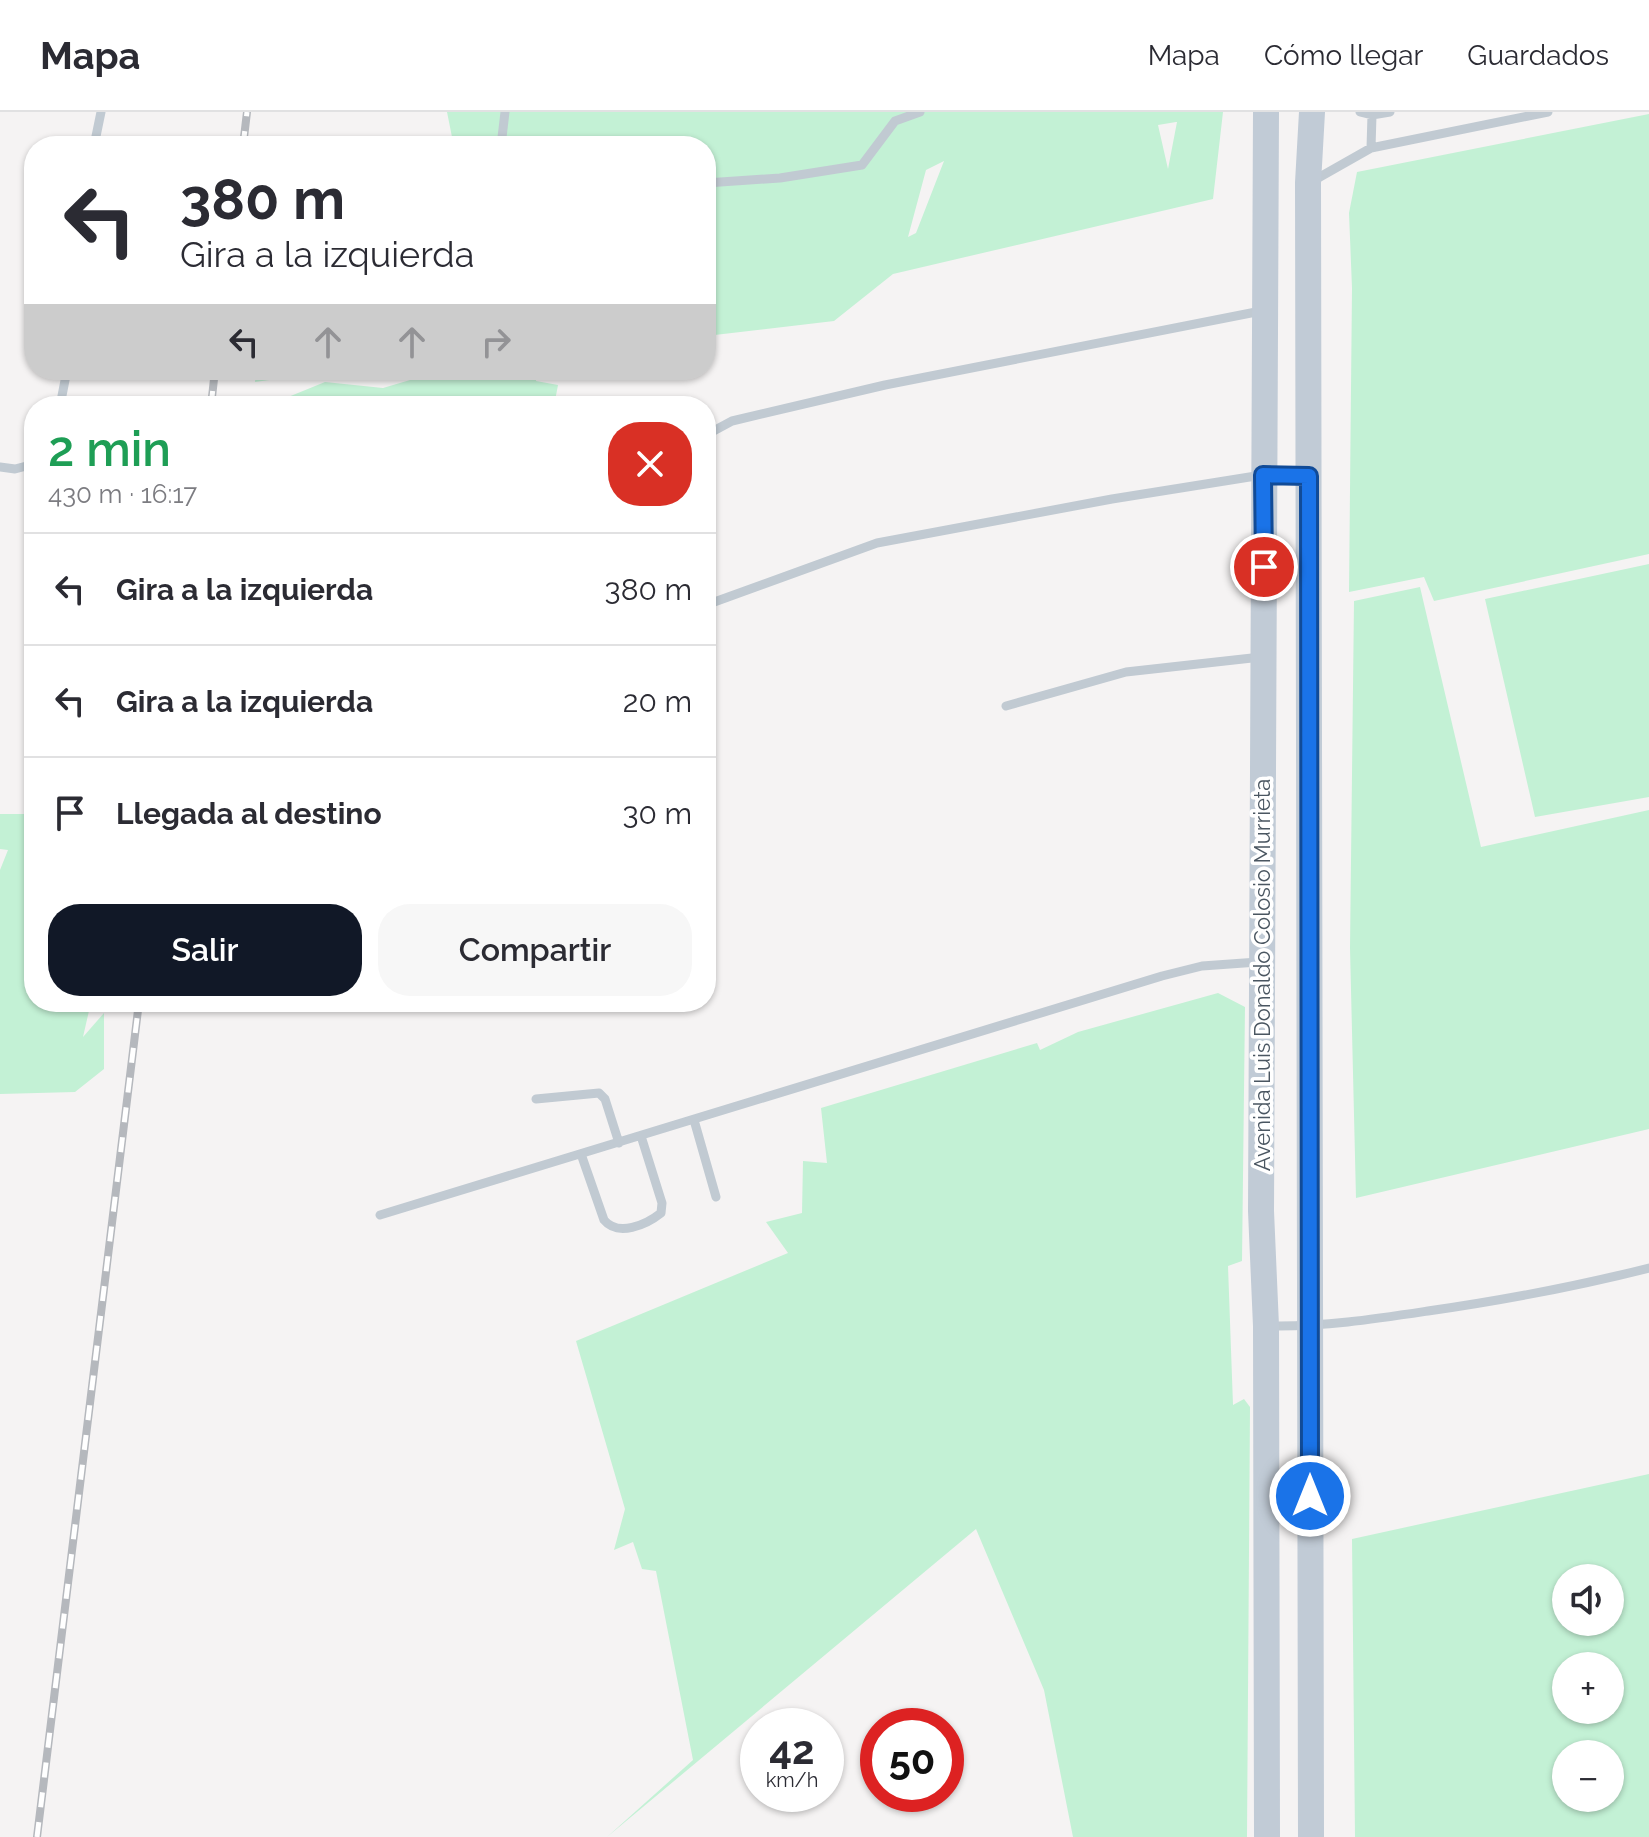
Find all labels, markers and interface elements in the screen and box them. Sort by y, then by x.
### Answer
text: Mapa [40,33,140,78]
text: Mapa [1148,39,1220,72]
text: Cómo llegar [1264,39,1423,72]
text: Guardados [1467,39,1609,72]
text: 380 m [180,166,345,232]
icon: left [48,168,152,272]
text: Gira a la izquierda [180,233,474,275]
icon: left [222,320,266,364]
icon: ahead [306,320,350,364]
icon: ahead [390,320,434,364]
icon: right [474,320,518,364]
text: 2 min [48,421,171,477]
button: close [608,422,692,506]
text: 430 m · 16:17 [48,479,197,509]
pin [1230,533,1298,601]
icon: arrive [1242,545,1286,589]
icon: left [48,567,92,611]
text: Gira a la izquierda [116,572,373,607]
text: 380 m [605,572,692,607]
icon: left [48,679,92,723]
text: Gira a la izquierda [116,684,373,719]
text: 20 m [623,684,692,719]
street label: Avenida Luis Donaldo Colosio Murrieta [1249,779,1275,1171]
icon: arrive [48,791,92,835]
text: Llegada al destino [116,796,382,831]
text: 30 m [622,796,692,831]
button: Salir [48,904,362,996]
button: Compartir [378,904,692,996]
position arrow [1268,1454,1352,1538]
map controls [1552,1564,1624,1812]
button: sound [1552,1564,1624,1636]
button: + [1552,1652,1624,1724]
speed limit sign: 50 [860,1708,964,1812]
text: 42 [769,1726,815,1773]
button: − [1552,1740,1624,1812]
text: km/h [766,1768,818,1792]

